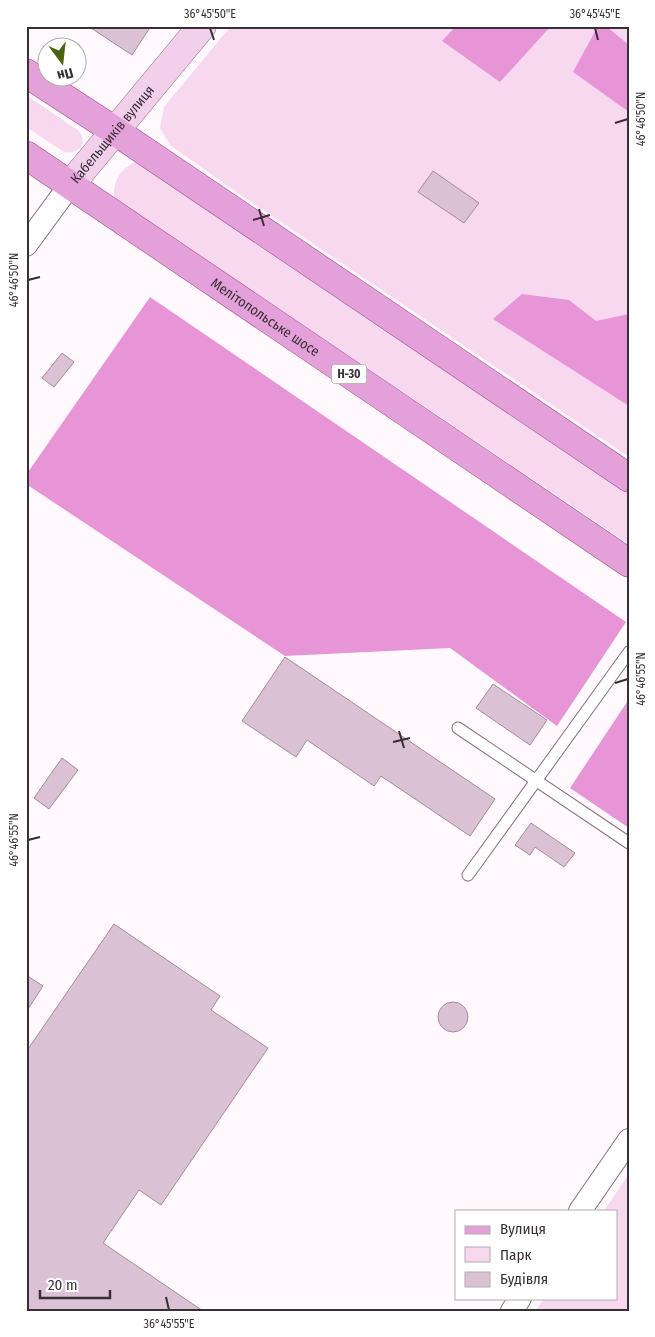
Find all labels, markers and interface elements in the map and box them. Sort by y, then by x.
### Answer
text: 36°45'50"E [184,7,236,21]
text: 36°45'45"E [570,7,621,21]
north arrow [38,38,88,88]
text: Пн [55,64,75,84]
street label: Кабельщиків вулиця [67,82,158,187]
text: 46°46'50"N [634,92,648,146]
text: 46°46'50"N [7,253,21,307]
street label: Мелітопольське шосе [207,275,323,360]
road number: Н-30 [332,364,366,384]
text: 46°46'55"N [634,652,648,706]
text: 46°46'55"N [7,813,21,867]
legend [455,1210,618,1300]
text: Вулиця [500,1220,546,1238]
text: Парк [500,1246,531,1264]
scale bar [40,1267,110,1299]
text: Будівля [500,1270,548,1288]
text: 20 m [48,1276,78,1294]
text: 36°45'55"E [144,1317,195,1331]

